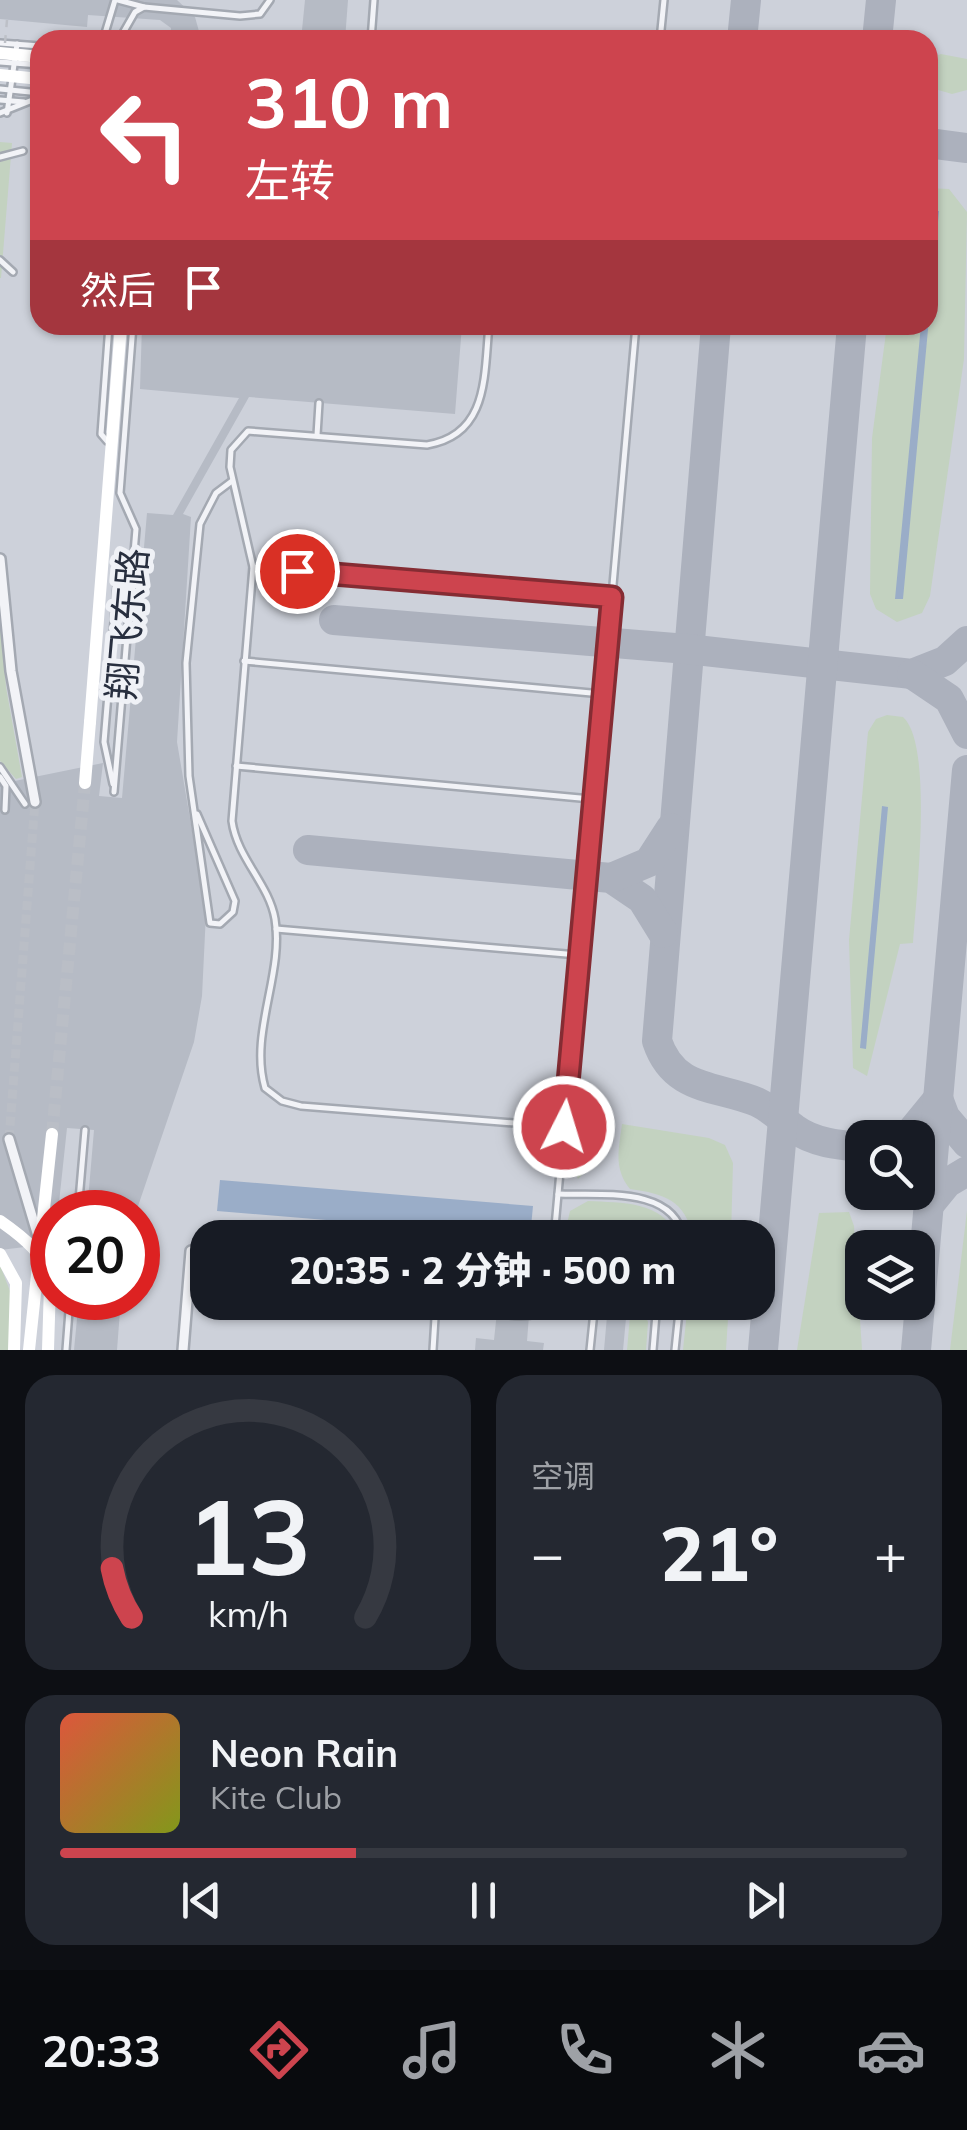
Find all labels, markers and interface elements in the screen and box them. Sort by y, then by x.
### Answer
text: 310 m [245,58,453,146]
icon: left [80,70,210,200]
text: 左转 [245,152,335,208]
icon: arrive [176,260,231,315]
text: 然后 [80,266,156,314]
pin [255,529,340,614]
icon: arrive [270,544,325,599]
street label: 翔飞东路 [96,546,158,702]
position arrow [512,1075,616,1179]
map controls [845,1120,935,1320]
button: search [845,1120,935,1210]
speed limit sign: 20 [30,1190,160,1320]
button: layers [845,1230,935,1320]
text: 20:35 · 2 分钟 · 500 m [289,1246,676,1294]
text: 空调 [531,1456,595,1496]
text: 13 [186,1470,310,1601]
text: 21° [660,1506,778,1600]
text: − [531,1519,564,1588]
text: + [874,1519,907,1588]
text: km/h [208,1591,288,1636]
text: Neon Rain [210,1729,398,1777]
text: Kite Club [210,1777,342,1817]
icon: previous [174,1873,229,1928]
icon: pause [456,1873,511,1928]
icon: next [738,1873,793,1928]
icon: directions [244,2015,314,2085]
icon: music [397,2015,467,2085]
icon: phone [550,2015,620,2085]
icon: climate [703,2015,773,2085]
icon: car [856,2015,926,2085]
text: 20:33 [41,2022,161,2078]

